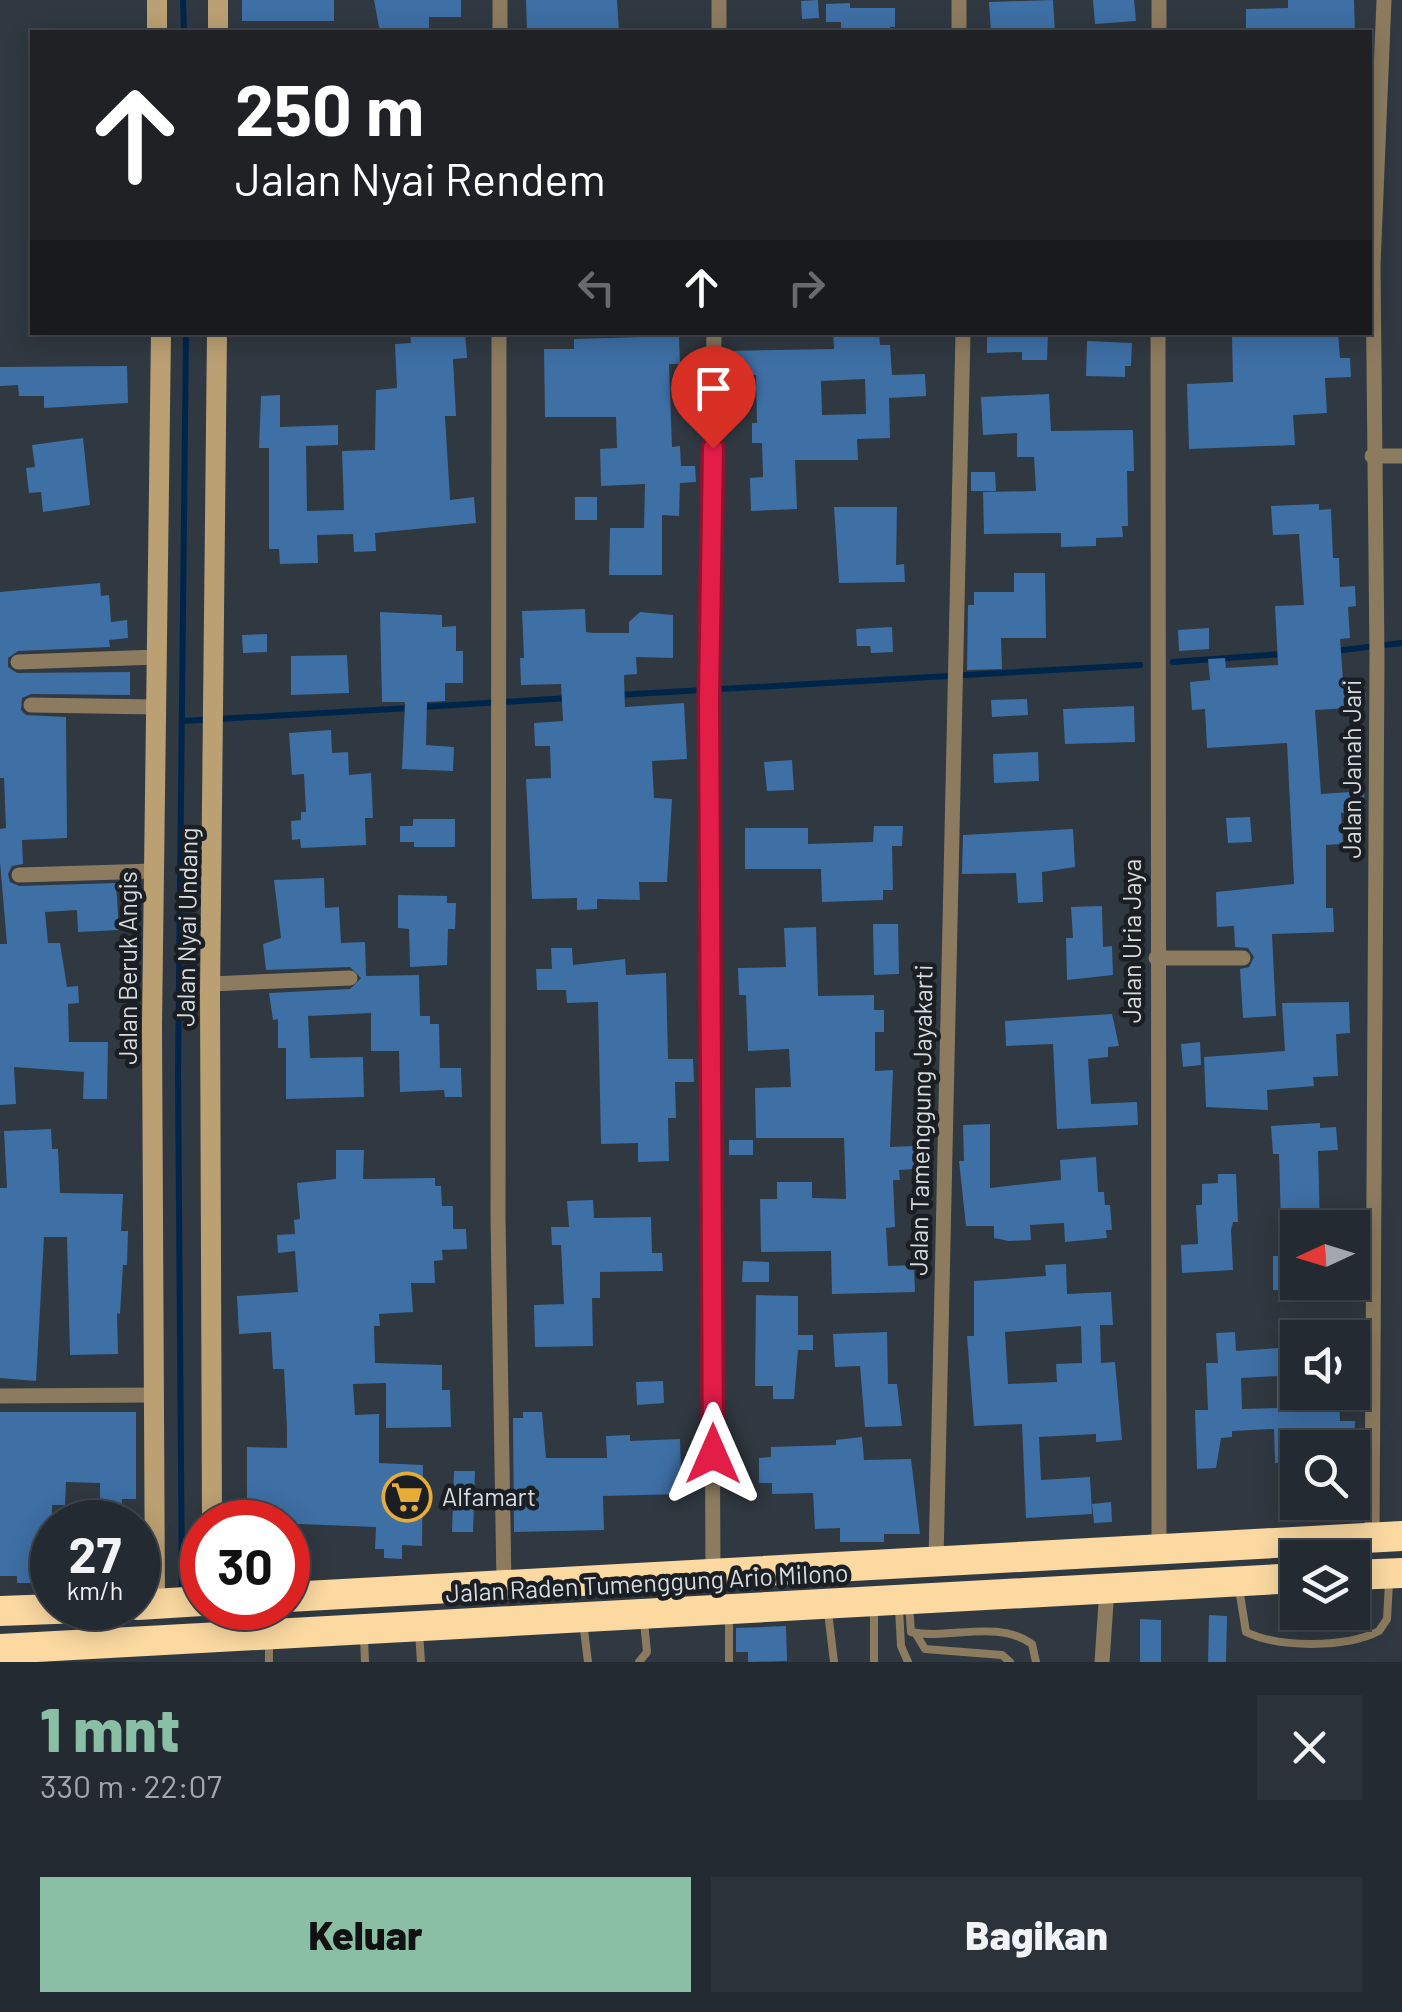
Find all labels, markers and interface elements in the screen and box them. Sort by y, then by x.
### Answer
text: 250 m [235,66,424,150]
icon: ahead [70,70,200,200]
text: Jalan Nyai Rendem [235,151,606,205]
icon: left [569,260,624,315]
icon: ahead [674,260,729,315]
icon: right [779,260,834,315]
pin [671,346,756,449]
icon: arrive [686,361,741,416]
street label: Jalan Janah Jari [1336,680,1366,858]
street label: Jalan Nyai Undang [169,827,203,1027]
street label: Jalan Uria Jaya [1116,859,1146,1023]
street label: Jalan Beruk Angis [112,871,142,1065]
street label: Jalan Tamenggung Jayakarti [902,964,938,1276]
north arrow [1280,1210,1370,1300]
map controls [1280,1210,1370,1630]
button: sound [1280,1320,1370,1410]
position arrow [661,1402,765,1506]
button: search [1280,1430,1370,1520]
supermarket icon: Alfamart [381,1471,433,1523]
place label: Alfamart [442,1481,536,1511]
speed limit sign: 30 [180,1500,310,1630]
text: 27 [69,1523,121,1583]
button: layers [1280,1540,1370,1630]
street label: Jalan Raden Tumenggung Ario Milono [445,1556,849,1608]
text: km/h [67,1575,123,1605]
text: 1 mnt [40,1692,180,1764]
button: close [1257,1695,1362,1800]
text: 330 m · 22:07 [40,1766,222,1804]
button: Keluar [40,1877,691,1992]
button: Bagikan [711,1877,1362,1992]

